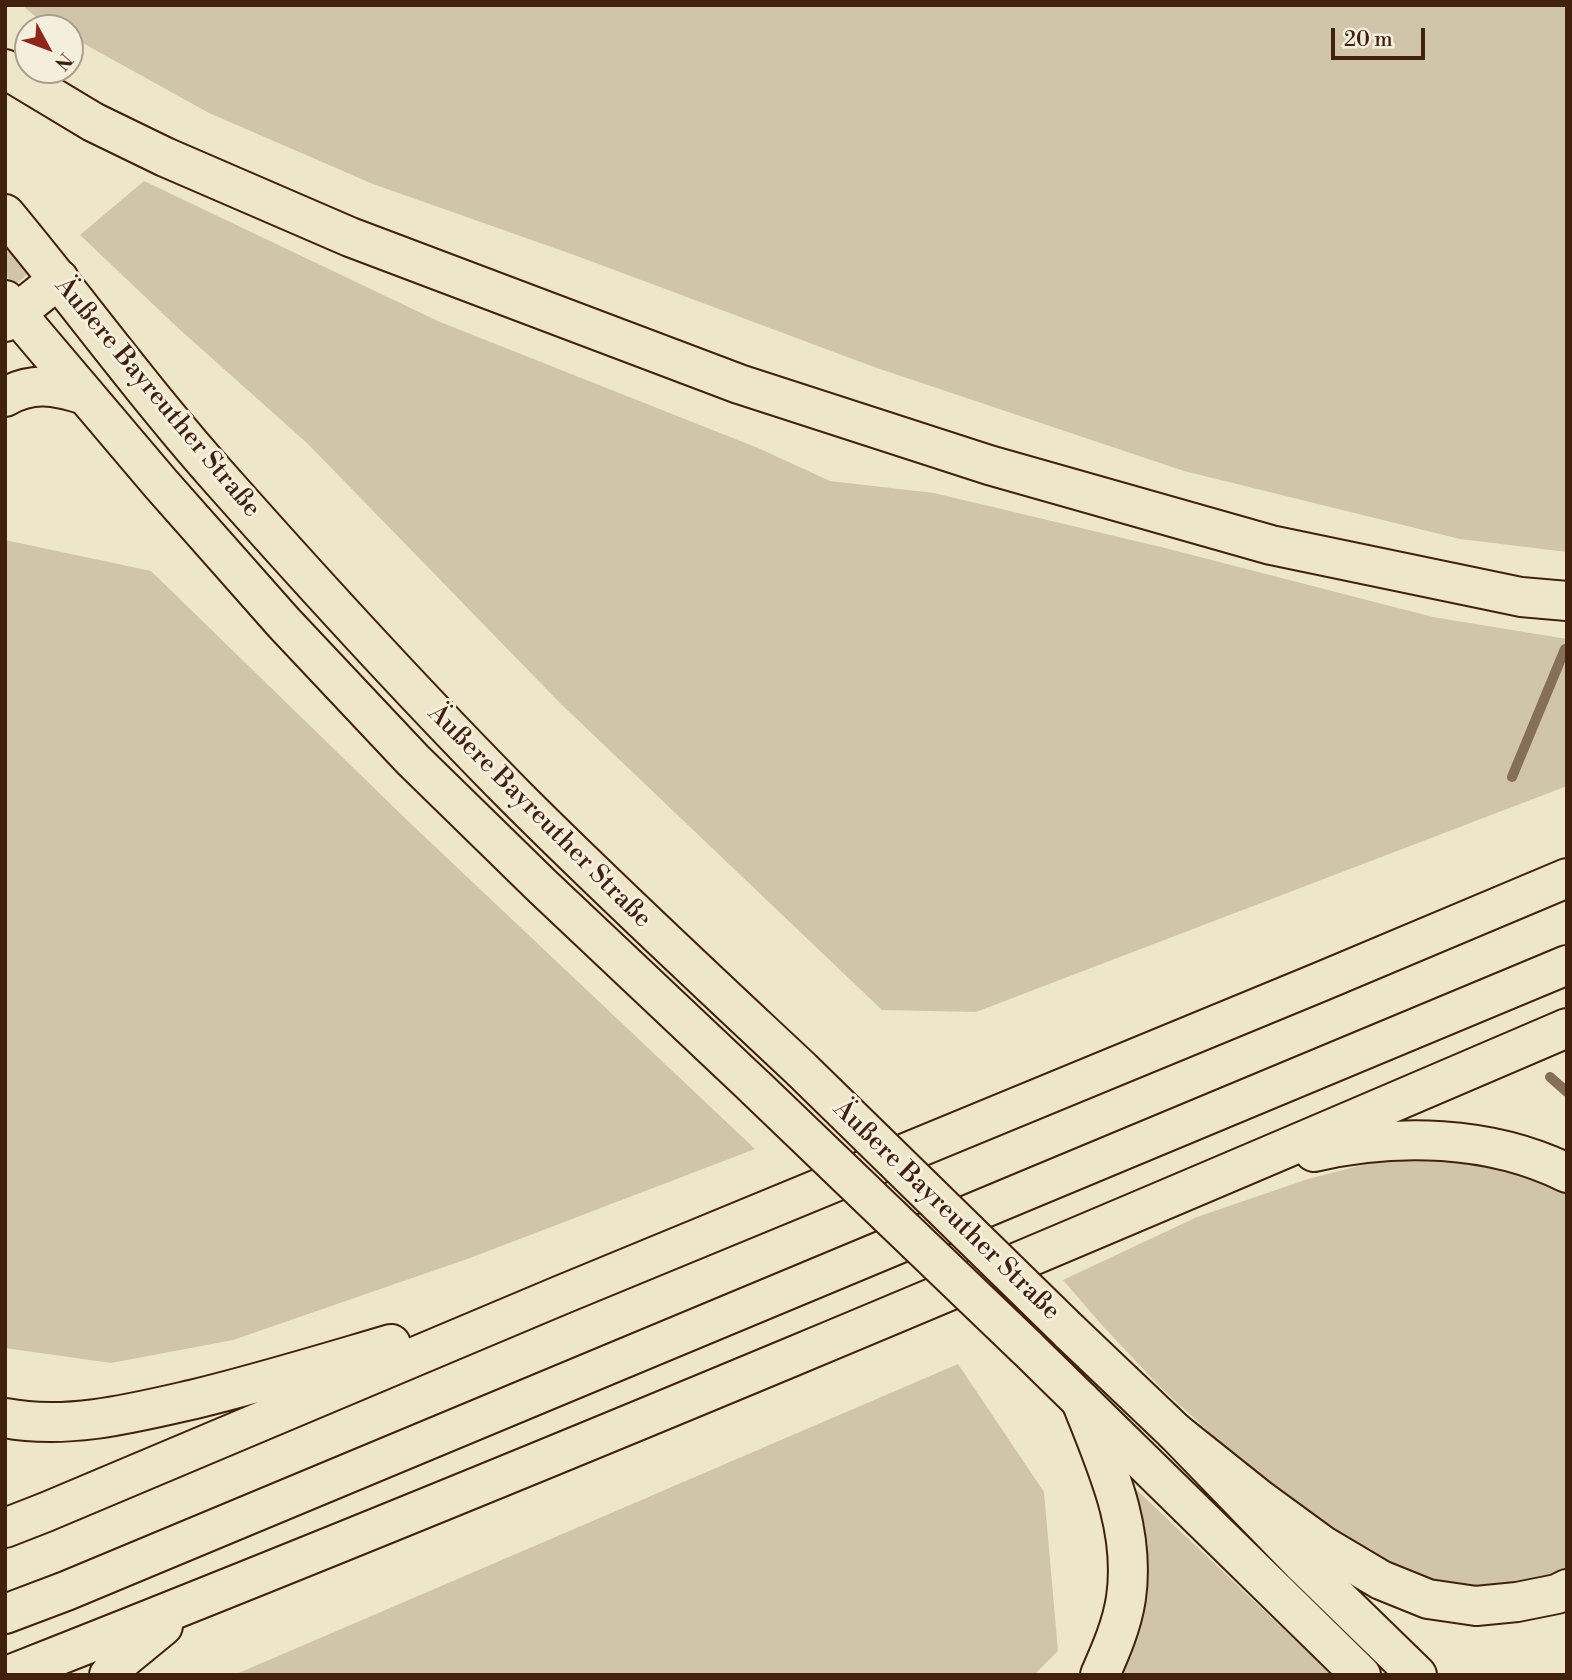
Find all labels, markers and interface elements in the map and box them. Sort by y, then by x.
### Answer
north arrow [14,14,84,84]
scale bar [1334,14,1428,58]
text: 20 m [1344,27,1393,53]
text: N [49,48,77,75]
street label: Äußere Bayreuther Straße [48,272,266,524]
street label: Äußere Bayreuther Straße [421,699,657,935]
street label: Äußere Bayreuther Straße [826,1094,1066,1328]

